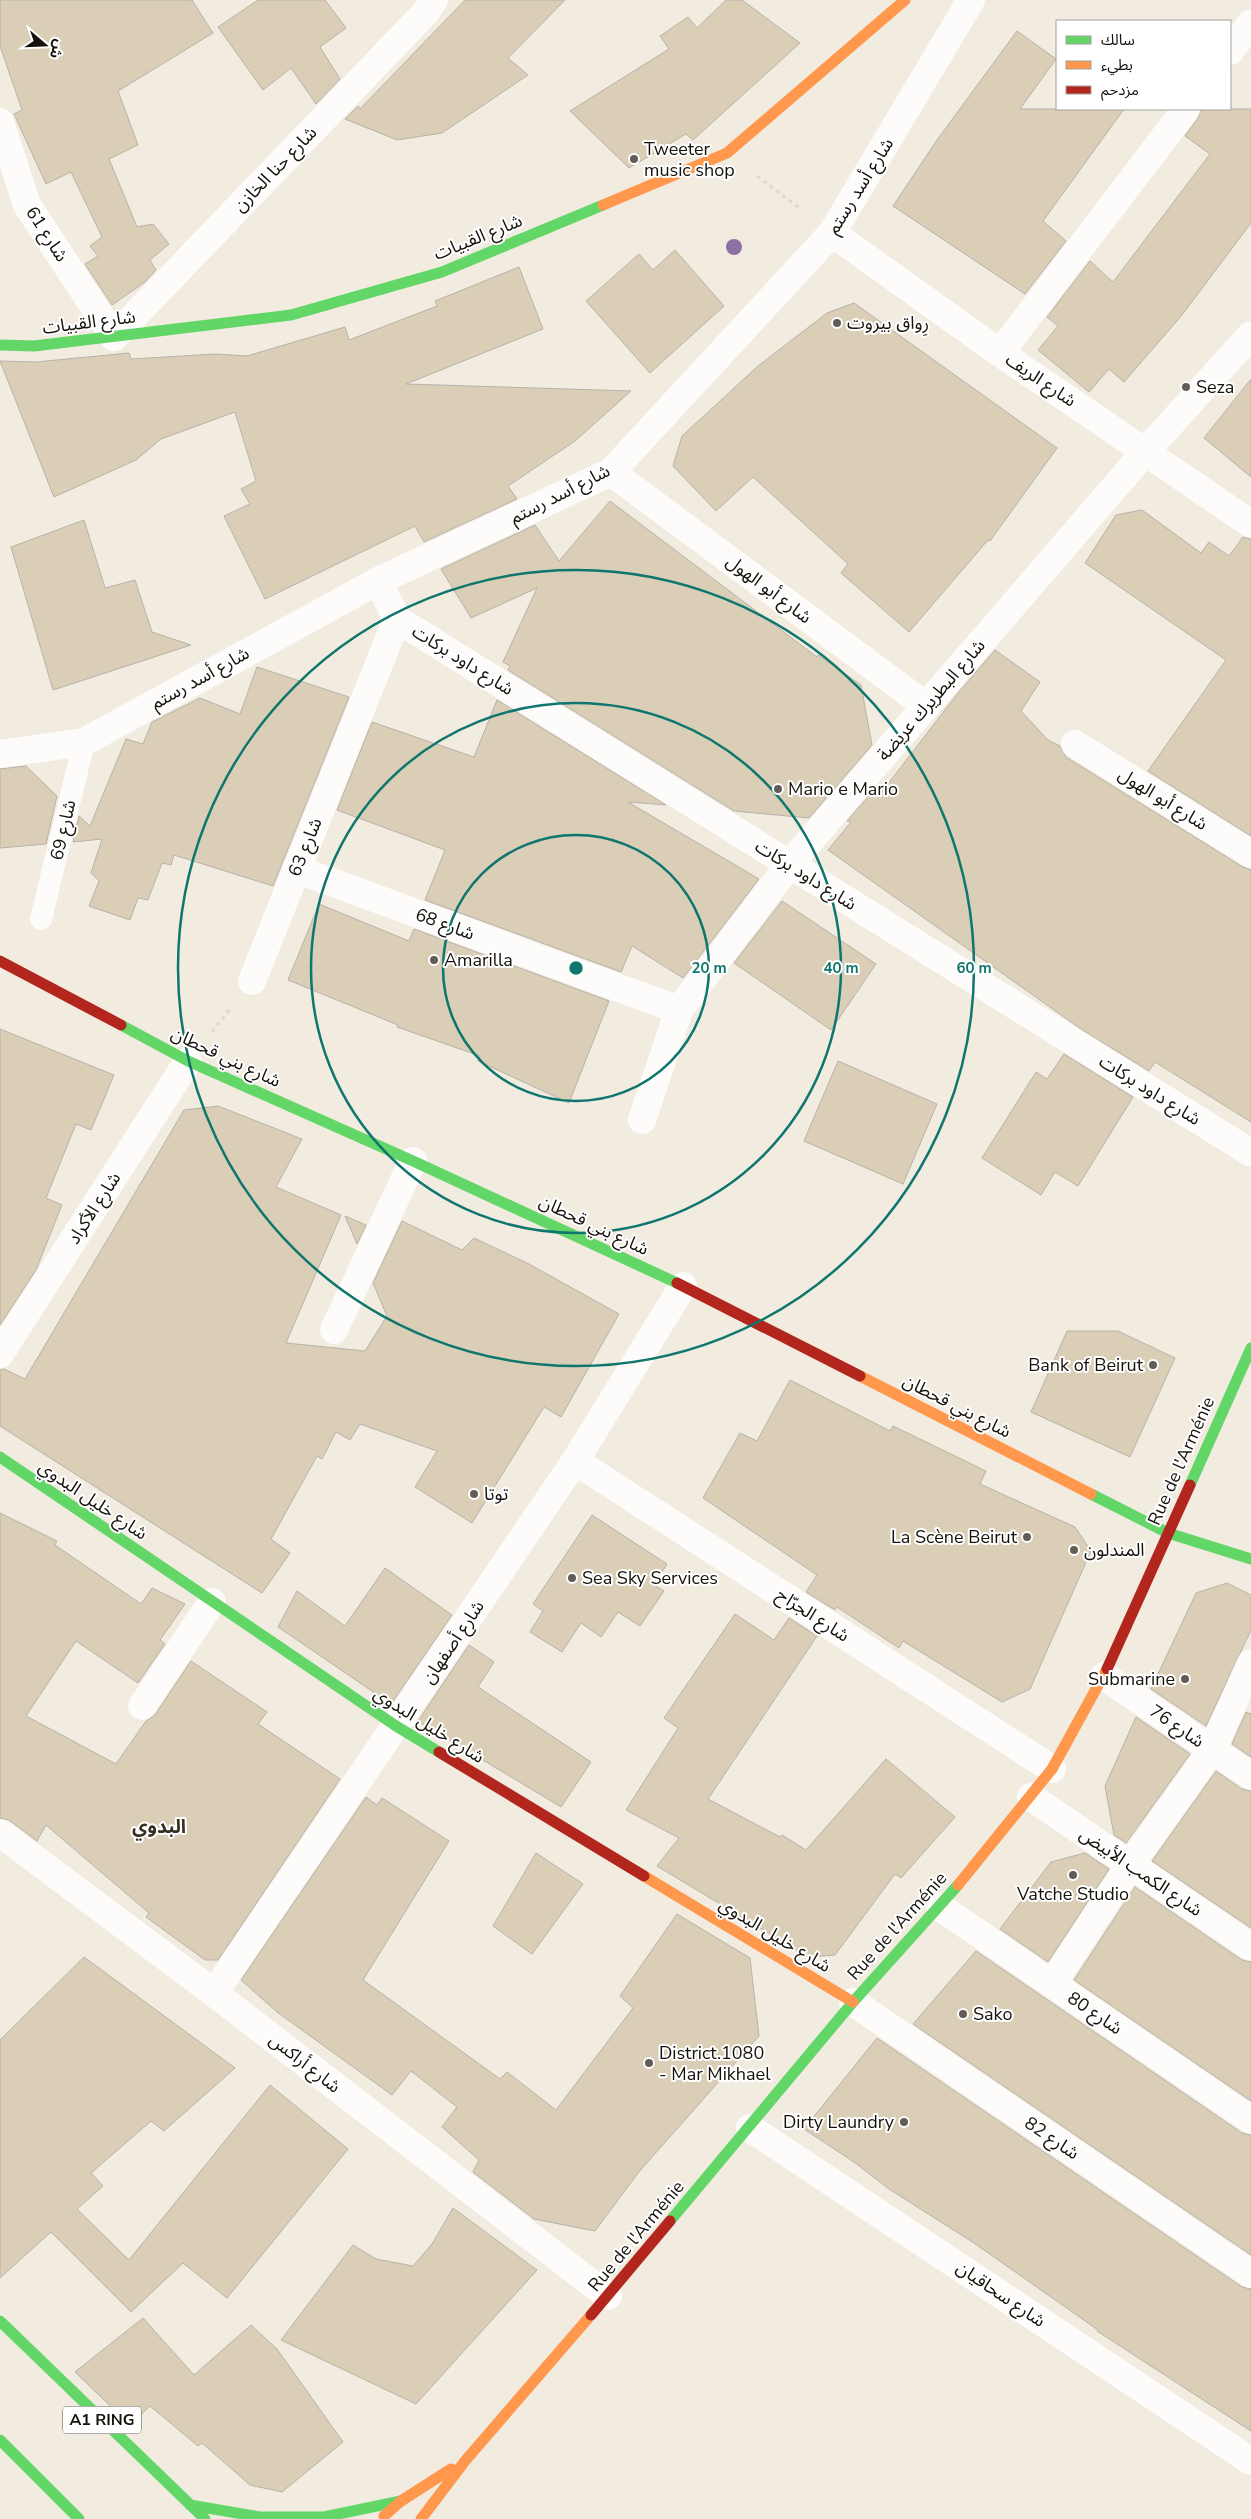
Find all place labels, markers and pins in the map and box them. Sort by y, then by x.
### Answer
place label: Tweeter music shop [644,137,735,182]
marker: Tweeter music shop [628,153,640,165]
place label: رِواق بيروت [847,311,929,337]
marker: رِواق بيروت [831,317,843,329]
place label: Seza [1196,375,1234,399]
marker: Seza [1180,381,1192,393]
place label: Mario e Mario [788,777,898,801]
marker: Mario e Mario [772,783,784,795]
place label: Amarilla [444,948,513,972]
marker: Amarilla [428,954,440,966]
centre of rings [567,959,585,977]
place label: Bank of Beirut [1028,1353,1144,1377]
marker: Bank of Beirut [1147,1359,1159,1371]
place label: توتا [484,1482,509,1506]
marker: توتا [468,1488,480,1500]
place label: La Scène Beirut [891,1525,1018,1549]
marker: La Scène Beirut [1021,1531,1033,1543]
place label: المندلون [1084,1538,1145,1562]
marker: المندلون [1068,1544,1080,1556]
place label: Sea Sky Services [582,1566,718,1590]
marker: Sea Sky Services [566,1572,578,1584]
place label: Submarine [1088,1667,1175,1691]
marker: Submarine [1179,1673,1191,1685]
marker: Vatche Studio [1067,1869,1079,1881]
place label: Vatche Studio [1016,1882,1129,1906]
place label: Sako [973,2002,1012,2026]
marker: Sako [957,2008,969,2020]
place label: District.1080 - Mar Mikhael [659,2041,771,2086]
marker: District.1080 - Mar Mikhael [643,2057,655,2069]
place label: Dirty Laundry [783,2110,895,2134]
marker: Dirty Laundry [898,2116,910,2128]

